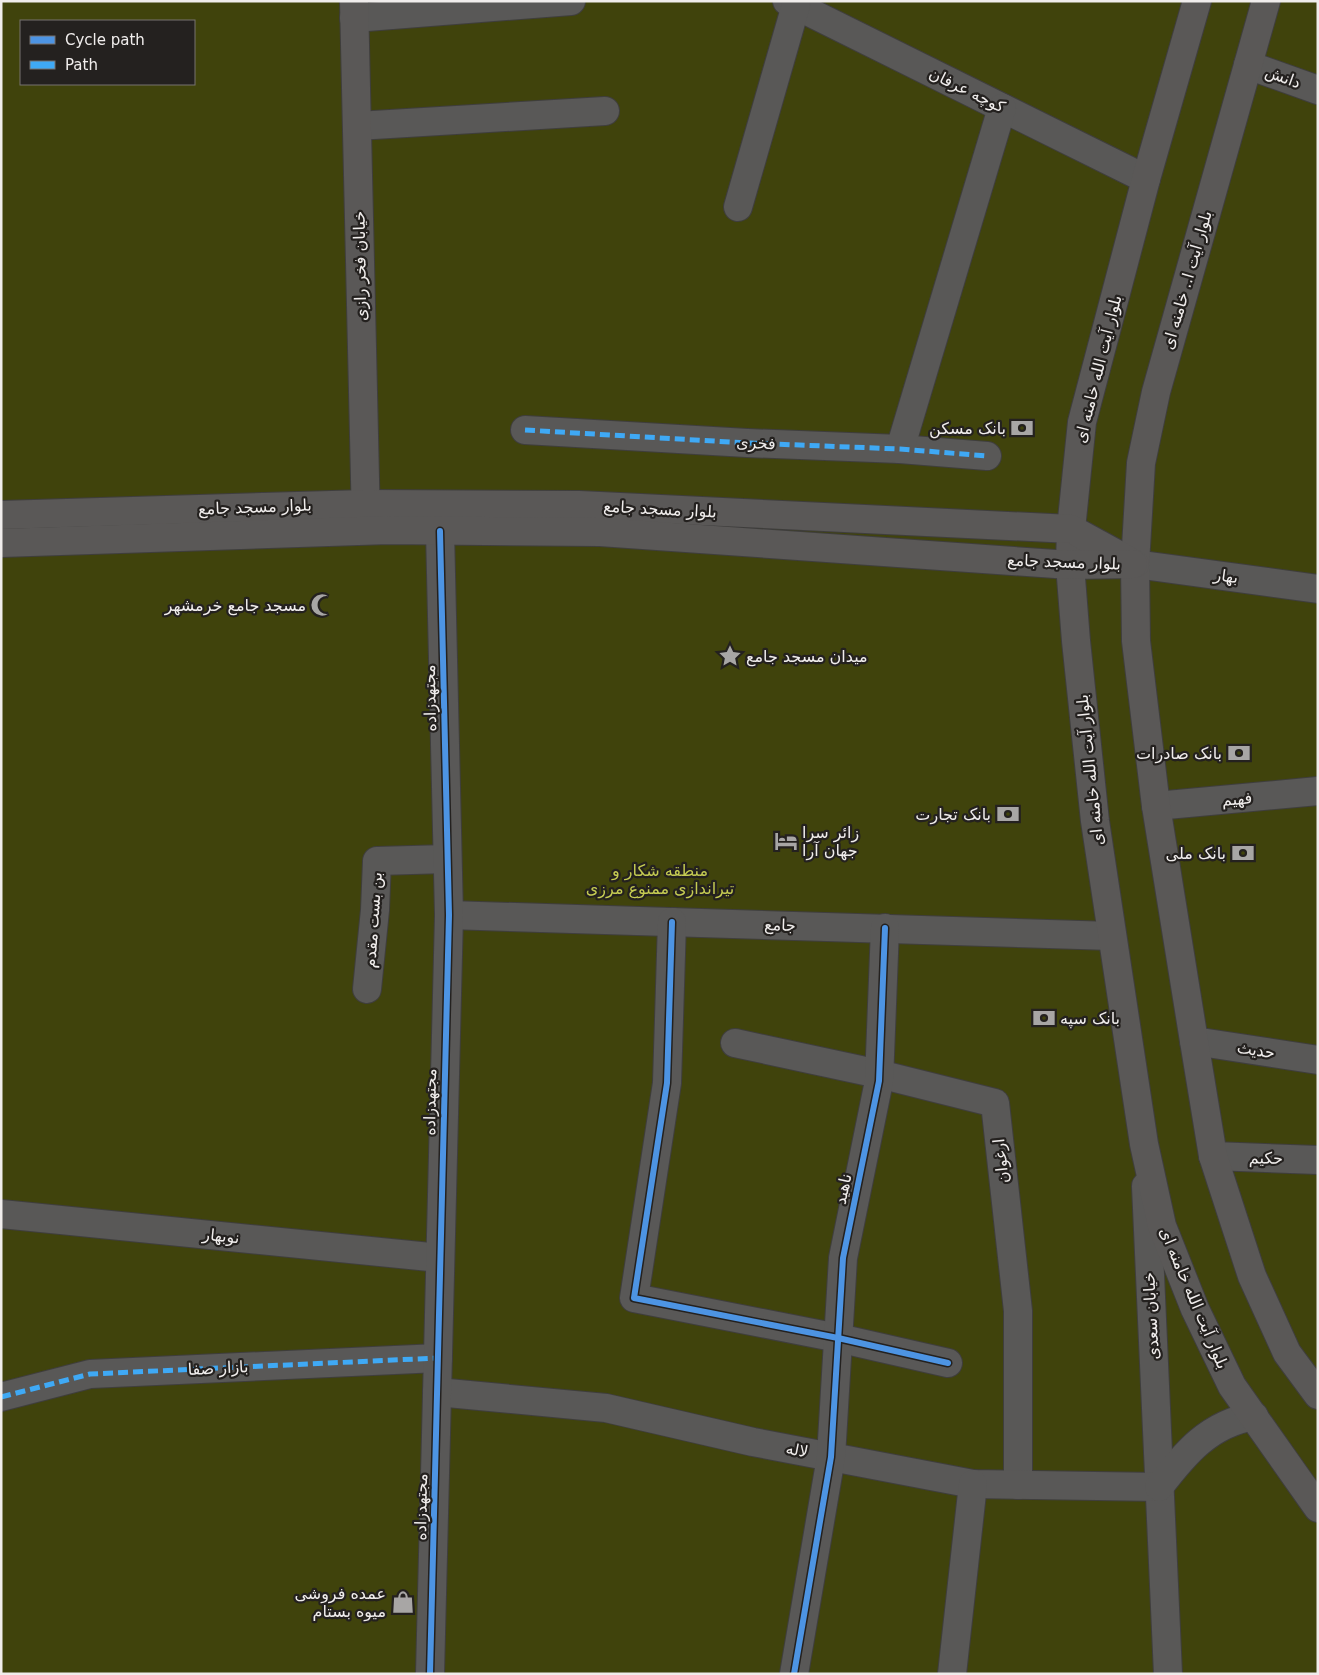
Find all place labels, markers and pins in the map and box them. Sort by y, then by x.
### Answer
bank icon: بانک مسکن [1009,415,1035,441]
place label: بانک مسکن [929,419,1006,439]
mosque icon: مسجد جامع خرمشهر [309,592,335,618]
place label: مسجد جامع خرمشهر [164,596,306,616]
place icon: میدان مسجد جامع [717,643,743,669]
place label: میدان مسجد جامع [746,647,868,667]
bank icon: بانک صادرات [1226,740,1252,766]
place label: بانک صادرات [1136,744,1222,764]
bank icon: بانک تجارت [995,801,1021,827]
place label: بانک تجارت [915,805,991,825]
place label: زائر سرا جهان آرا [802,823,859,861]
hotel icon: زائر سرا جهان آرا [773,828,799,854]
bank icon: بانک ملی [1230,840,1256,866]
place label: بانک ملی [1166,844,1226,863]
bank icon: بانک سپه [1031,1005,1057,1031]
place label: بانک سپه [1060,1009,1120,1029]
place label: عمده فروشی میوه بستام [294,1584,386,1622]
shop icon: عمده فروشی میوه بستام [390,1589,416,1615]

